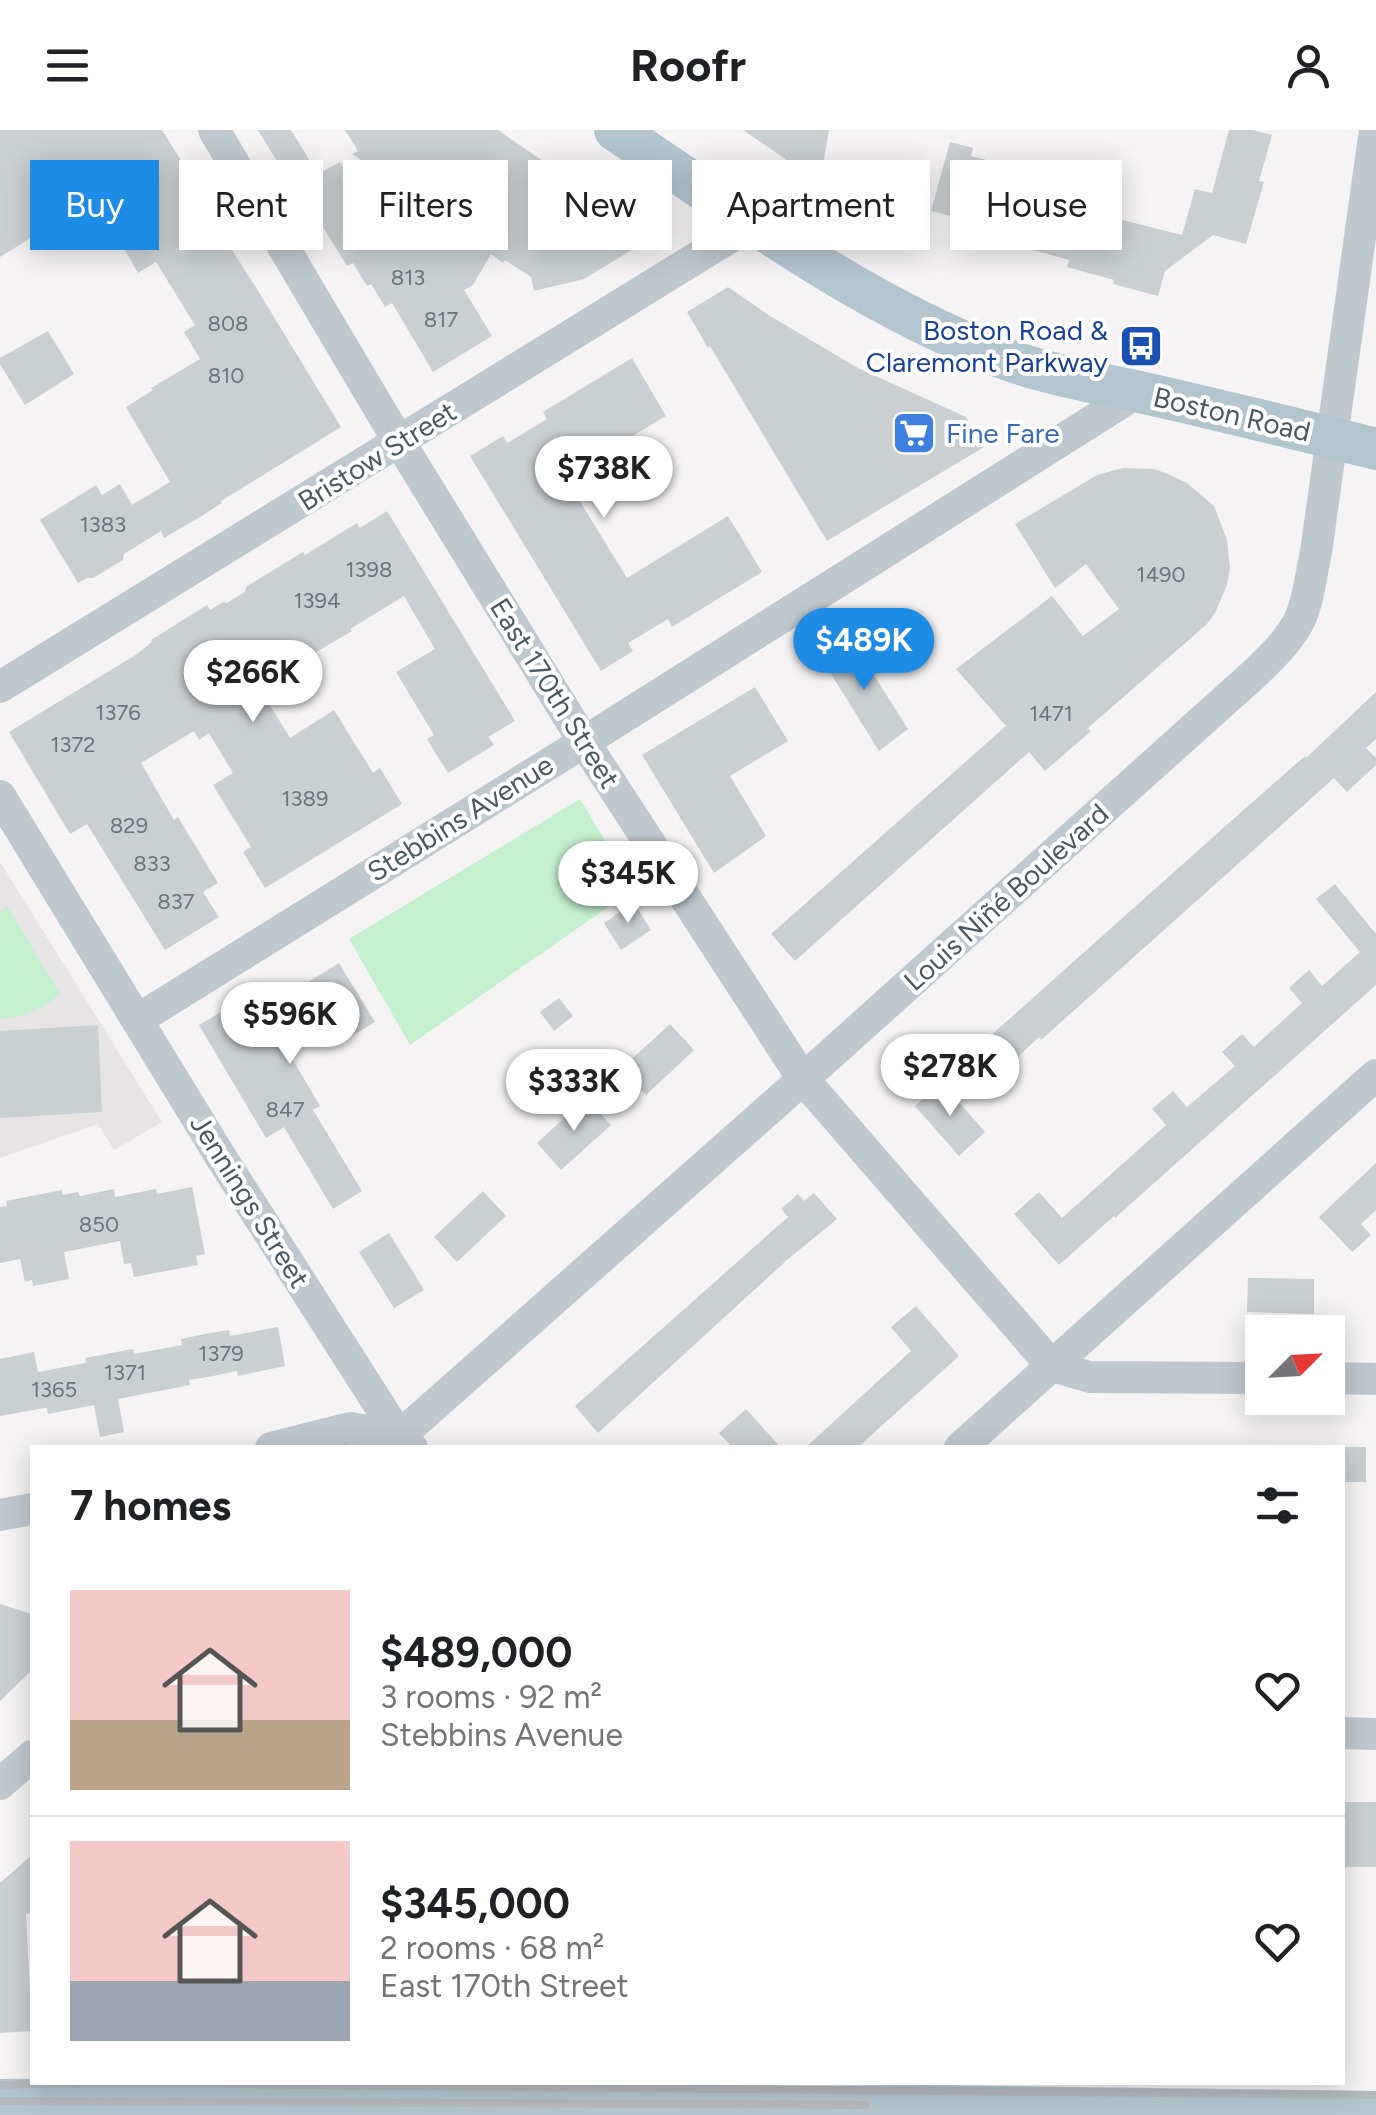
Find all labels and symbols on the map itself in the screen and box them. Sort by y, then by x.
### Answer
house number: 813 [391,264,425,291]
house number: 817 [424,306,458,333]
house number: 808 [207,310,249,337]
place label: Boston Road & Claremont Parkway [866,313,1108,379]
bus stop icon: Boston Road & Claremont Parkway [1118,323,1164,369]
house number: 810 [208,362,244,389]
street label: Boston Road [1150,379,1314,449]
street label: Bristow Street [292,394,462,518]
supermarket icon: Fine Fare [891,410,937,456]
place label: Fine Fare [946,416,1060,450]
pin: $738K [534,436,674,521]
house number: 1383 [80,511,126,538]
house number: 1398 [345,556,393,583]
house number: 1490 [1136,561,1186,588]
house number: 1394 [293,587,341,614]
street label: East 170th Street [483,592,627,794]
pin: $489K [794,608,934,693]
pin: $266K [183,640,323,725]
house number: 1376 [95,699,141,726]
house number: 1471 [1029,700,1073,727]
house number: 1372 [50,731,96,758]
street label: Stebbins Avenue [361,747,559,889]
house number: 1389 [281,785,329,812]
street label: Louis Niñé Boulevard [897,796,1115,998]
house number: 829 [110,812,148,839]
pin: $345K [558,841,698,926]
house number: 833 [133,850,171,877]
house number: 837 [157,888,195,915]
pin: $596K [220,982,360,1067]
pin: $278K [880,1034,1020,1119]
pin: $333K [504,1049,644,1134]
house number: 847 [266,1096,305,1123]
street label: Jennings Street [183,1108,317,1294]
house number: 850 [79,1211,119,1238]
north arrow [1245,1315,1345,1415]
house number: 1379 [198,1340,244,1367]
house number: 1371 [104,1359,146,1386]
house number: 1365 [31,1376,77,1403]

